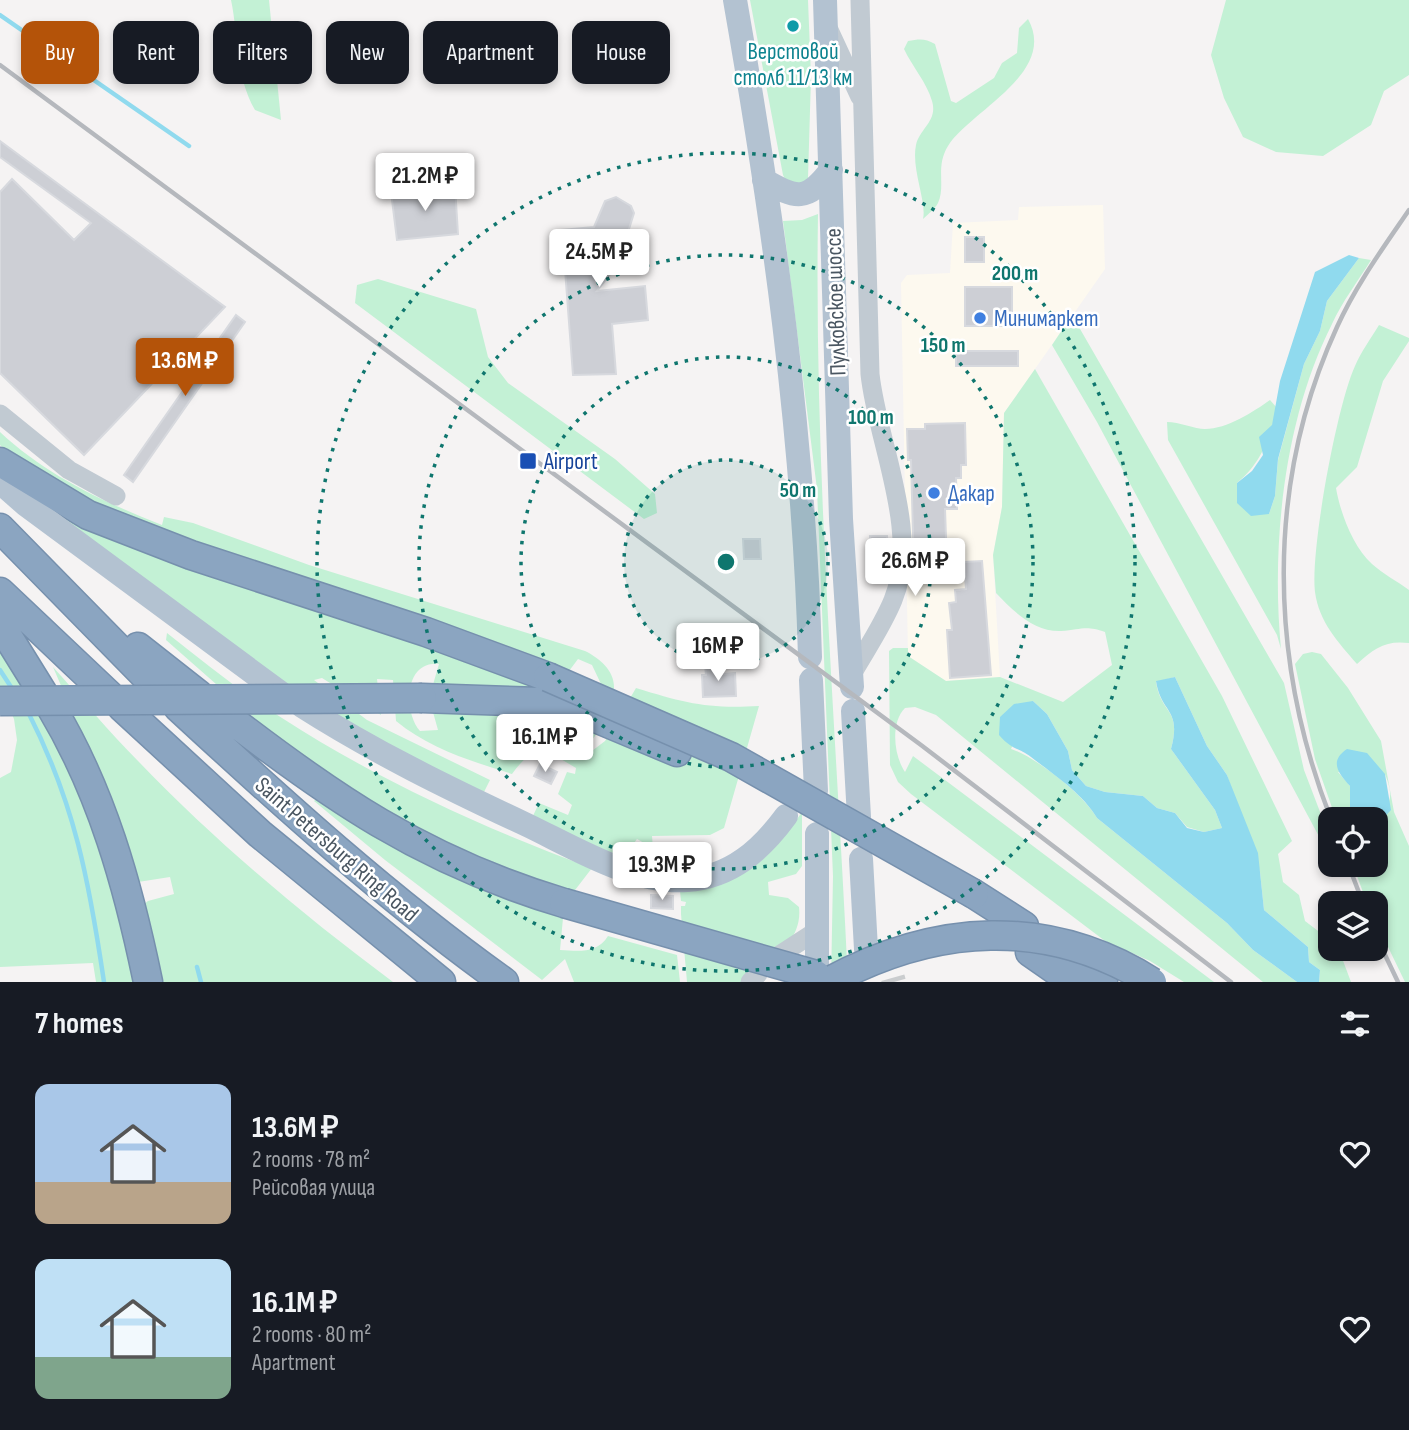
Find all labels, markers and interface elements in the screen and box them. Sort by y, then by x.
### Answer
marker: Верстовой столб 11/13 км [785,18,801,34]
chip: Buy [21,21,99,84]
chip: Rent [113,21,199,84]
chip: Filters [213,21,312,84]
chip: New [326,21,409,84]
chip: Apartment [423,21,558,84]
chip: House [572,21,670,84]
place label: Верстовой столб 11/13 км [733,38,853,92]
pin: 21.2M ₽ [360,154,490,213]
text: 21.2M ₽ [392,162,458,190]
street label: Пулковское шоссе [819,228,853,376]
pin: 24.5M ₽ [534,230,664,289]
text: 24.5M ₽ [565,238,633,266]
text: 200 m [992,261,1038,286]
place label: Минимаркет [994,305,1099,333]
marker: Минимаркет [972,310,988,326]
text: 150 m [921,333,965,358]
pin: 13.6M ₽ [120,338,250,398]
text: 13.6M ₽ [152,347,218,375]
text: 100 m [848,405,894,430]
place label: Airport [543,448,598,476]
marker: Airport [518,451,538,471]
text: 50 m [780,478,816,503]
place label: Дакар [948,480,995,508]
marker: Дакар [926,485,942,501]
pin: 26.6M ₽ [850,538,980,598]
text: 26.6M ₽ [881,547,949,575]
centre of rings [714,550,738,574]
pin: 16M ₽ [669,624,767,683]
text: 16M ₽ [692,632,744,660]
pin: 16.1M ₽ [480,714,610,774]
text: 16.1M ₽ [512,723,578,751]
street label: Saint Petersburg Ring Road [249,771,424,928]
map controls [1318,807,1388,961]
button: locate [1318,807,1388,877]
pin: 19.3M ₽ [597,842,727,902]
text: 19.3M ₽ [629,851,695,879]
button: layers [1318,891,1388,961]
icon: filters [1336,1005,1374,1043]
text: 7 homes [35,1006,123,1042]
text: 13.6M ₽ [252,1110,339,1146]
icon: home [91,1112,175,1196]
icon: heart [1336,1135,1374,1173]
text: 2 rooms · 78 m² [252,1146,370,1174]
text: Рейсовая улица [252,1174,375,1202]
text: 16.1M ₽ [252,1285,337,1321]
icon: home [91,1287,175,1371]
icon: heart [1336,1310,1374,1348]
text: 2 rooms · 80 m² [252,1321,371,1349]
text: Apartment [252,1349,336,1377]

